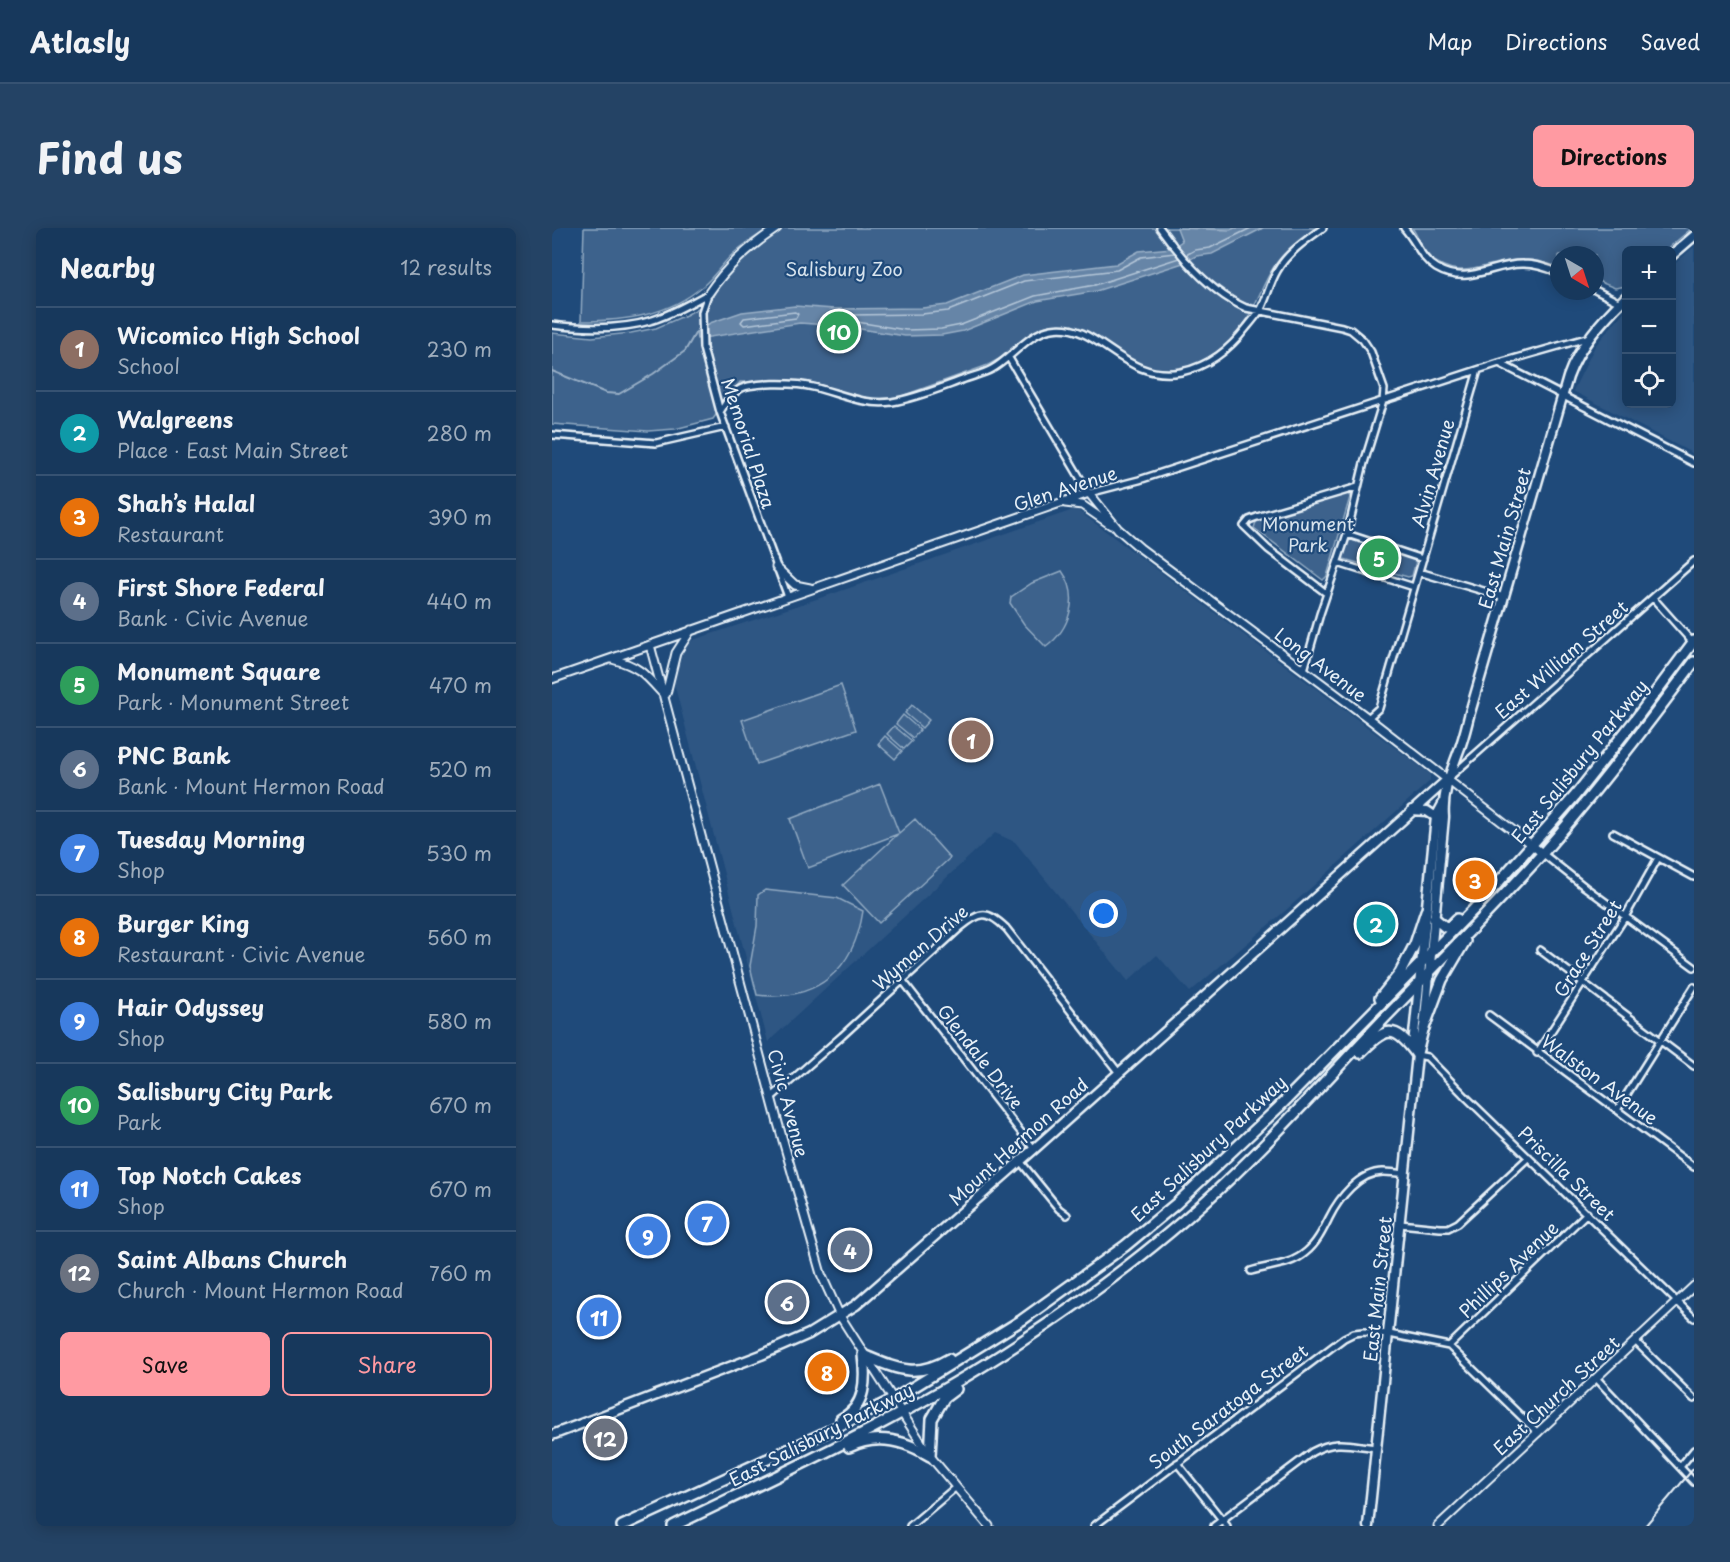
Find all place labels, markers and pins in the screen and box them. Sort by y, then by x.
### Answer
pin: 10 [820,308,858,354]
pin: 5 [1360,536,1398,580]
pin: 1 [952,718,990,762]
pin: 3 [1456,858,1494,902]
pin: 2 [1356,902,1396,946]
pin: 7 [688,1200,726,1246]
pin: 9 [628,1214,668,1258]
pin: 4 [830,1228,870,1272]
pin: 6 [768,1280,806,1324]
pin: 11 [580,1294,618,1340]
pin: 8 [808,1350,846,1394]
pin: 12 [586,1416,624,1460]

